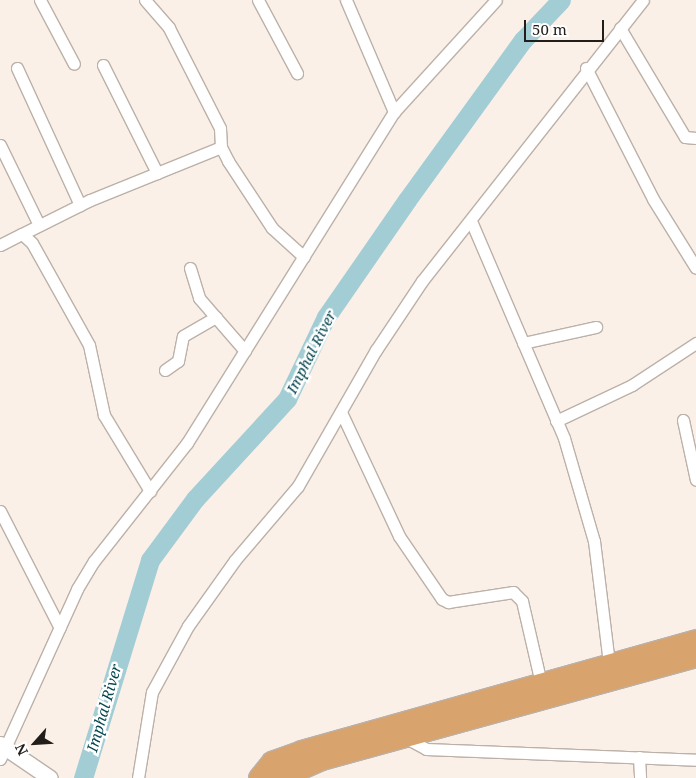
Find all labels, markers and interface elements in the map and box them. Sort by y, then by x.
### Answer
scale bar [526,10,606,42]
text: 50 m [532,19,567,39]
water label: Imphal River [282,307,340,397]
water label: Imphal River [83,662,125,754]
north arrow [10,718,60,768]
text: N [10,741,32,759]

